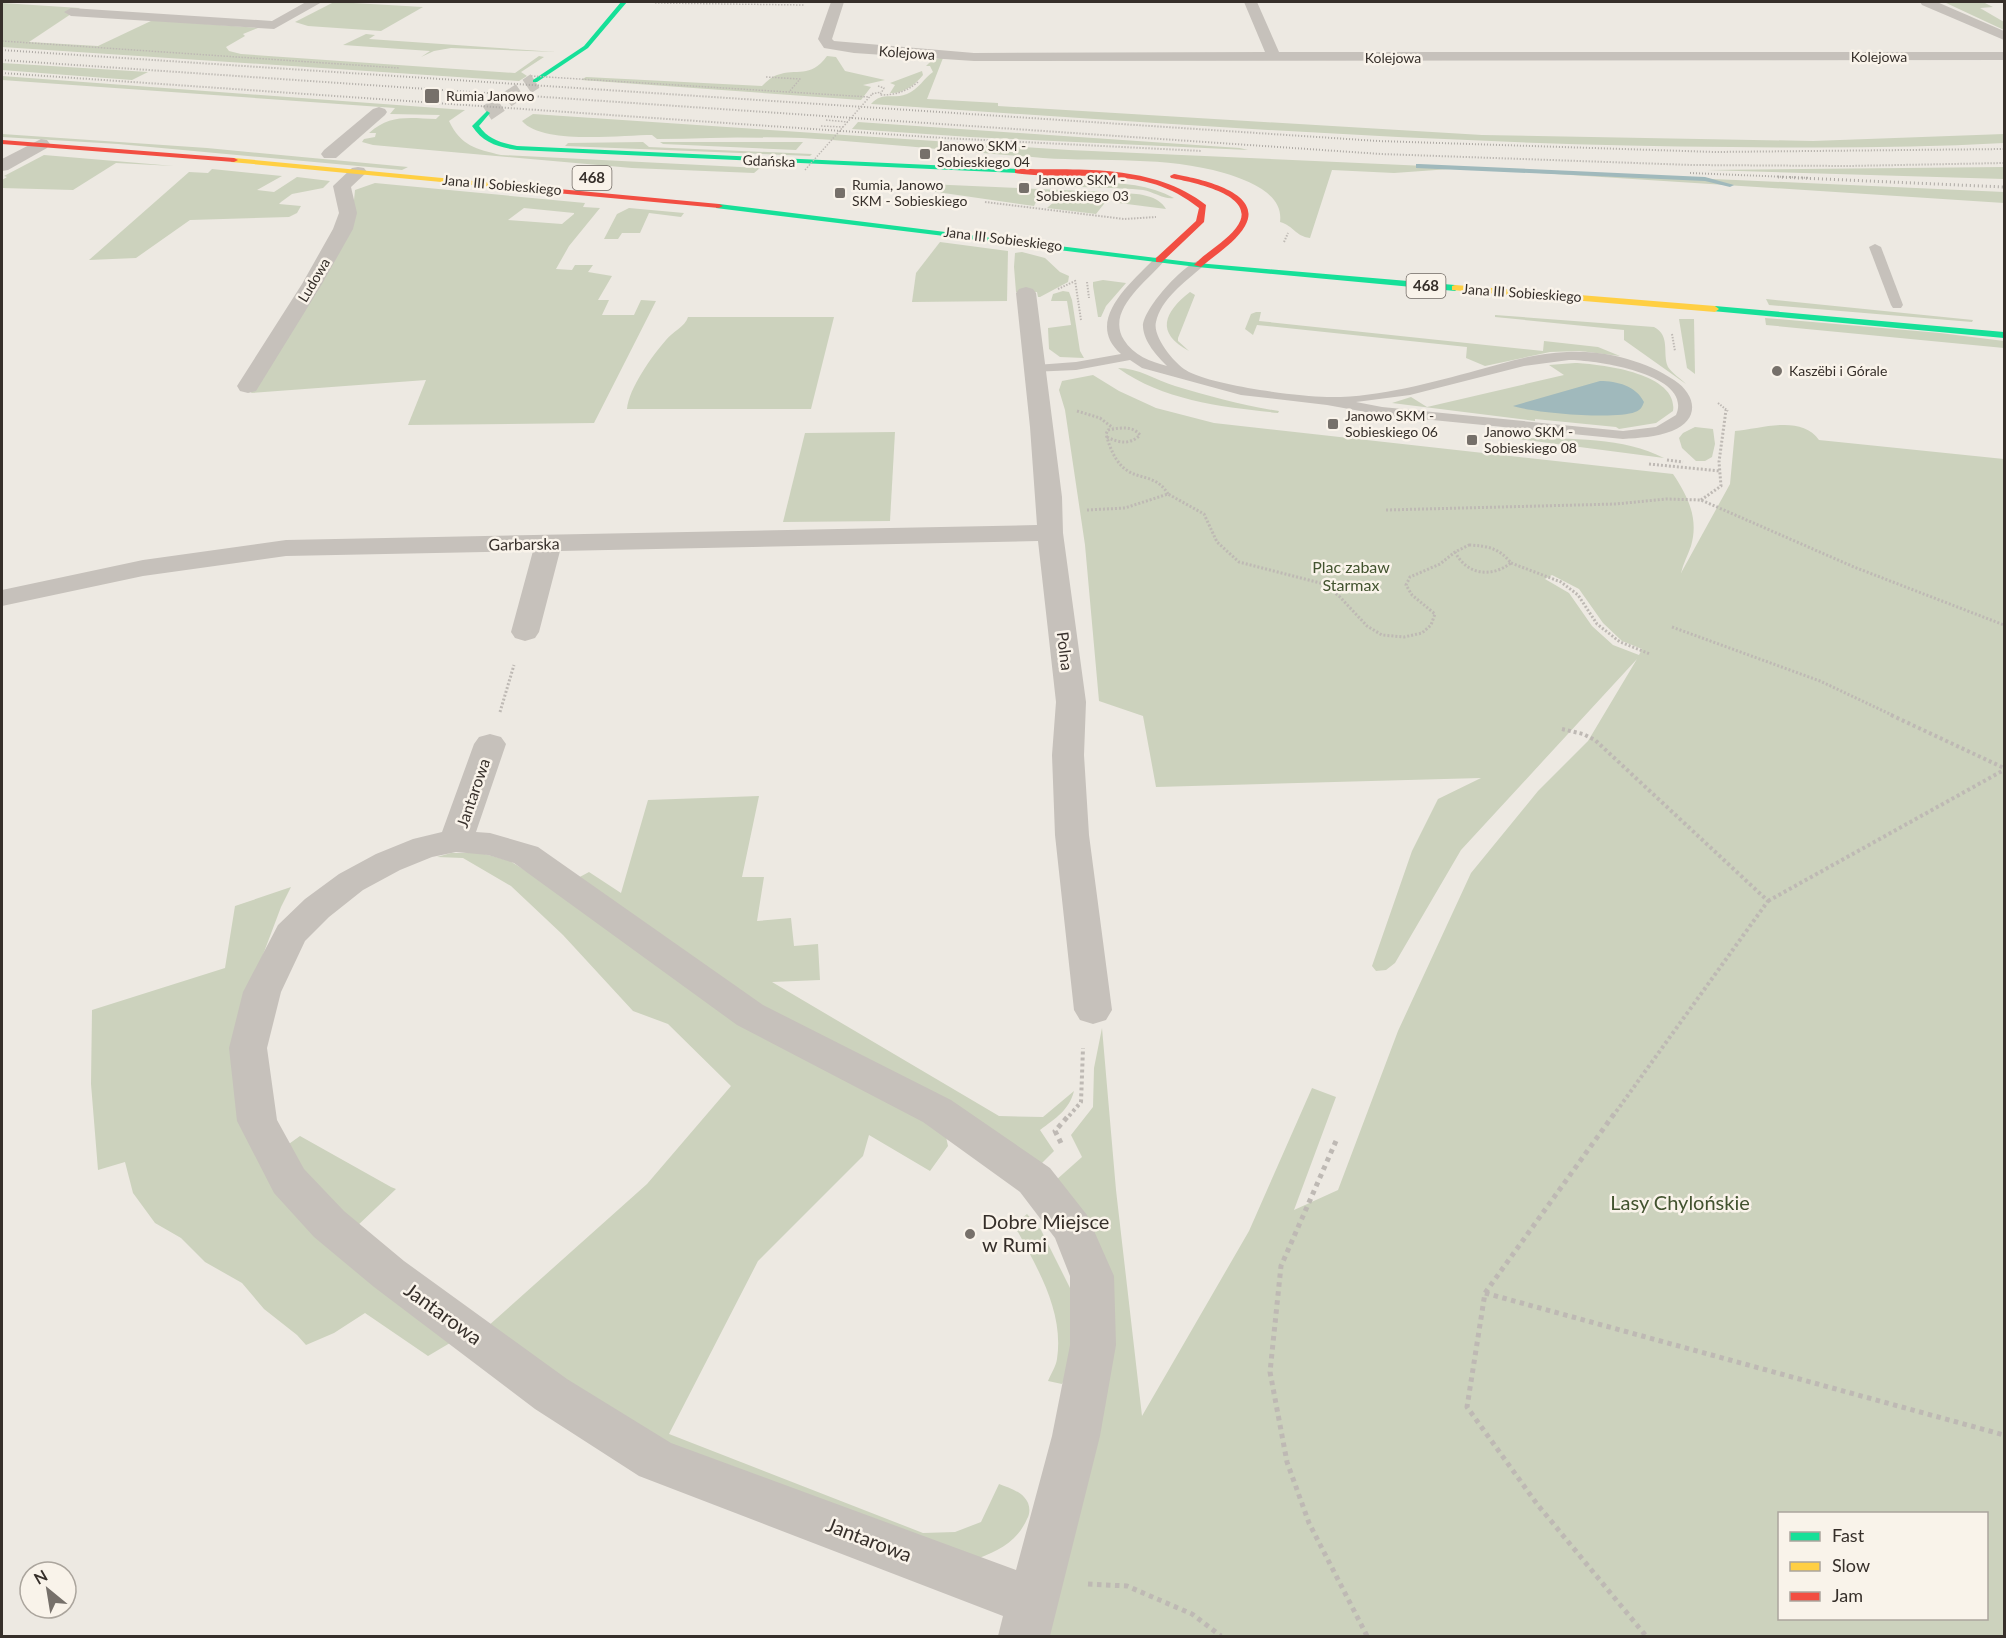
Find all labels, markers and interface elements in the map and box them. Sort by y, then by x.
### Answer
street label: Kolejowa [878,42,936,63]
street label: Kolejowa [1851,48,1907,65]
street label: Kolejowa [1365,49,1421,66]
marker: Rumia Janowo [423,87,441,105]
place label: Rumia Janowo [446,87,534,104]
place label: Janowo SKM - Sobieskiego 04 [937,137,1030,170]
marker: Janowo SKM - Sobieskiego 04 [918,147,932,161]
street label: Gdańska [742,151,796,170]
road number: 468 [572,166,612,190]
street label: Jana III Sobieskiego [442,171,562,198]
place label: Janowo SKM - Sobieskiego 03 [1036,171,1129,204]
place label: Rumia, Janowo SKM - Sobieskiego [852,176,967,209]
marker: Janowo SKM - Sobieskiego 03 [1017,181,1031,195]
marker: Rumia, Janowo SKM - Sobieskiego [833,186,847,200]
street label: Jana III Sobieskiego [943,223,1063,254]
street label: Ludowa [294,255,333,305]
road number: 468 [1406,274,1446,298]
street label: Jana III Sobieskiego [1462,280,1582,305]
place label: Kaszëbi i Górale [1789,362,1887,379]
marker: Kaszëbi i Górale [1770,364,1784,378]
place label: Janowo SKM - Sobieskiego 06 [1345,407,1438,440]
marker: Janowo SKM - Sobieskiego 06 [1326,417,1340,431]
place label: Janowo SKM - Sobieskiego 08 [1484,423,1577,456]
marker: Janowo SKM - Sobieskiego 08 [1465,433,1479,447]
street label: Garbarska [488,533,560,554]
park label: Plac zabaw Starmax [1312,557,1390,594]
street label: Polna [1054,630,1077,671]
street label: Jantarowa [452,756,493,830]
park label: Lasy Chylońskie [1610,1190,1750,1214]
place label: Dobre Miejsce w Rumi [982,1209,1109,1256]
marker: Dobre Miejsce w Rumi [963,1227,977,1241]
street label: Jantarowa [400,1277,487,1349]
street label: Jantarowa [823,1512,916,1566]
legend [1778,1512,1988,1620]
text: Fast [1832,1524,1865,1546]
text: Slow [1832,1554,1870,1576]
north arrow [18,1560,78,1620]
text: N [30,1565,50,1588]
text: Jam [1832,1584,1863,1606]

